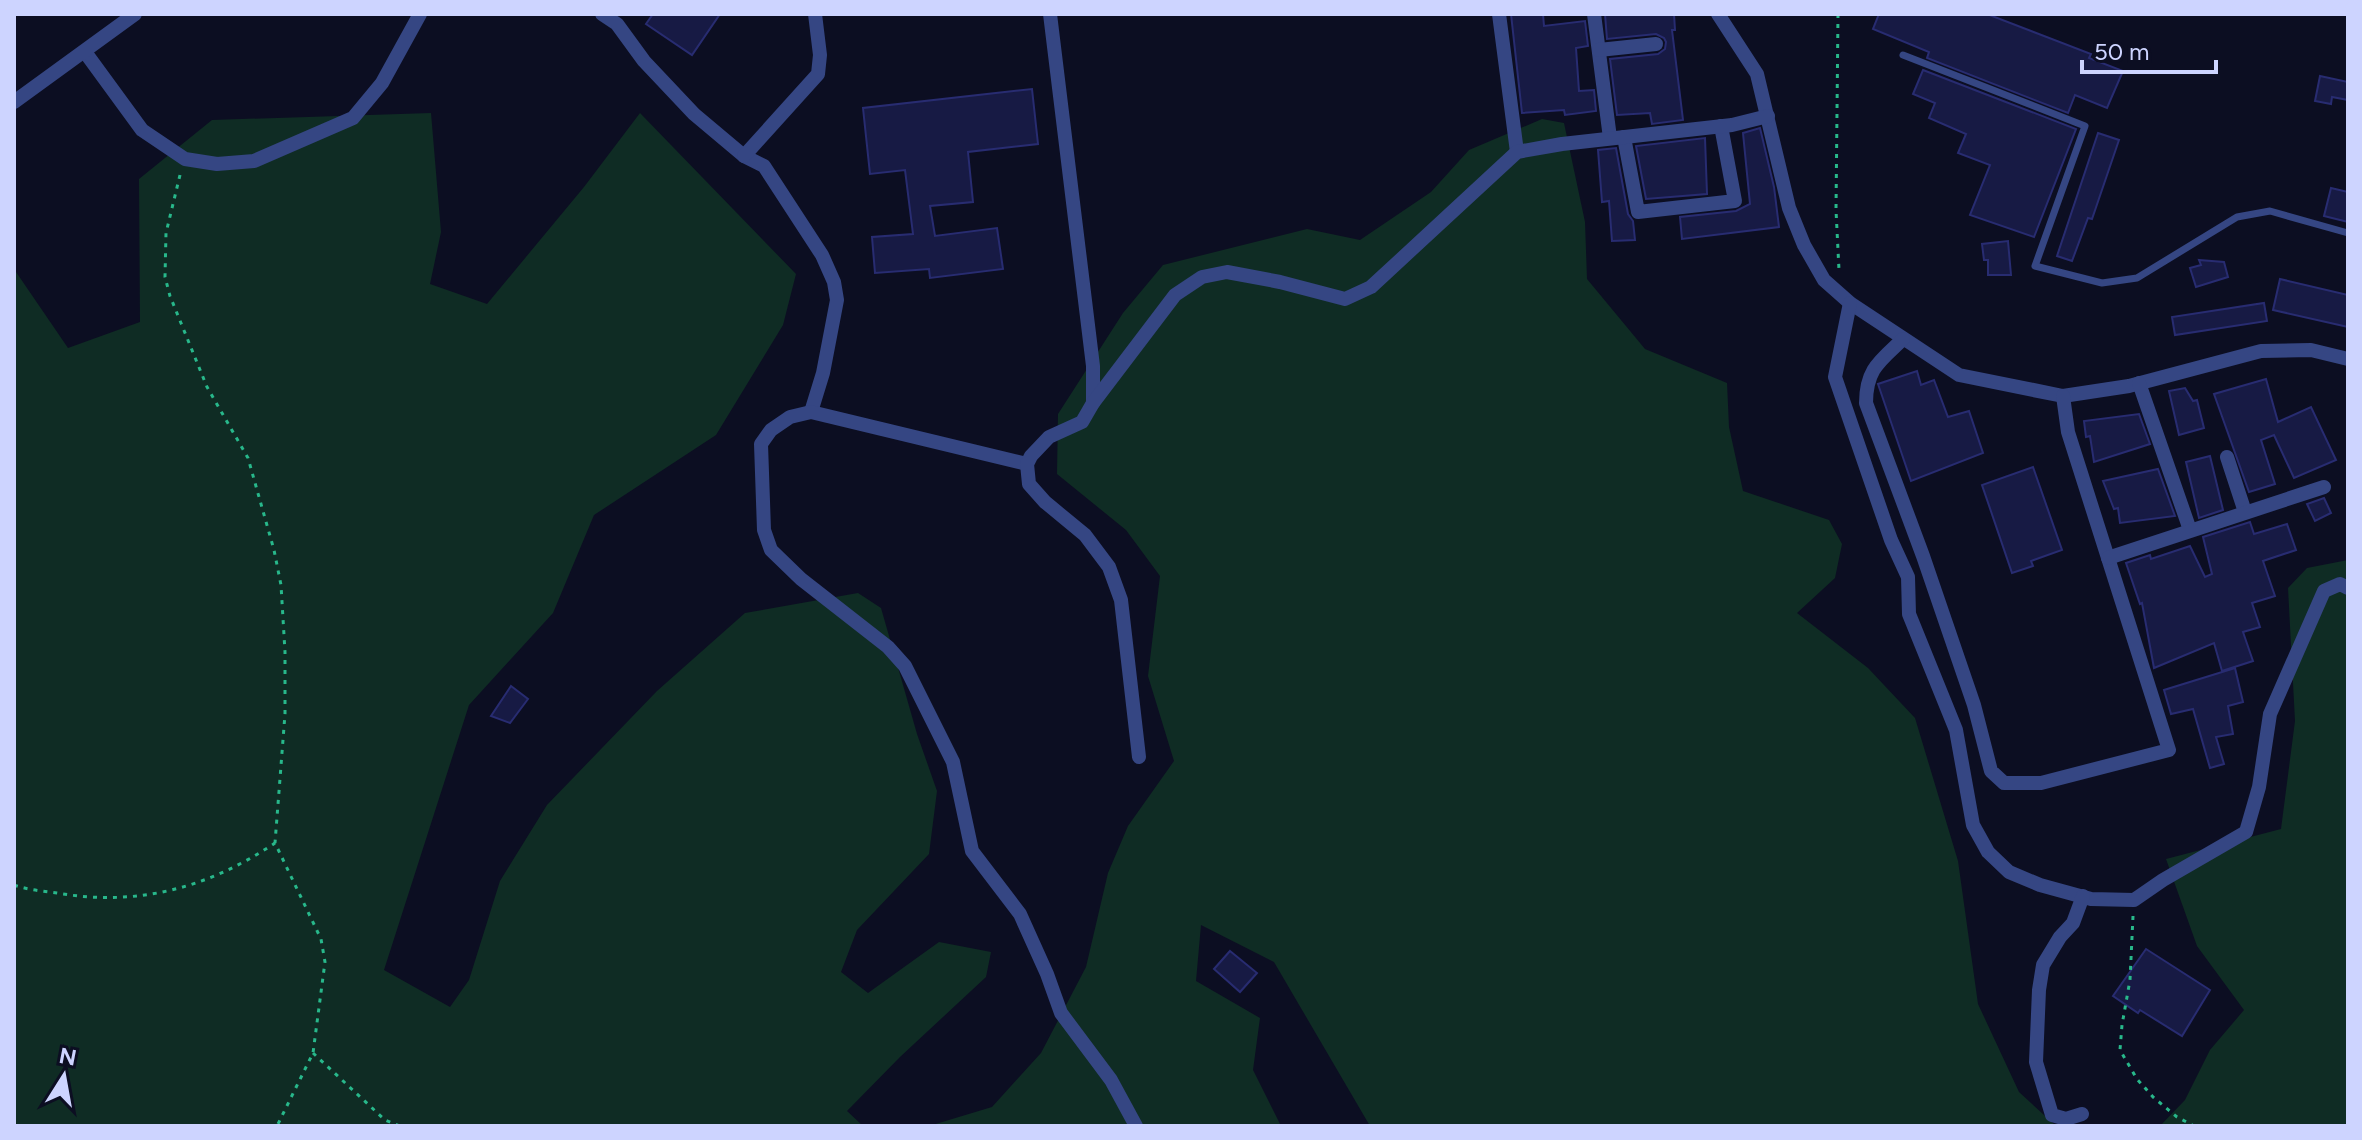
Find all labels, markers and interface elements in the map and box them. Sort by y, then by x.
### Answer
scale bar [2082,24,2216,74]
text: 50 m [2094,37,2150,66]
north arrow [24,1036,104,1116]
text: N [57,1042,79,1072]

